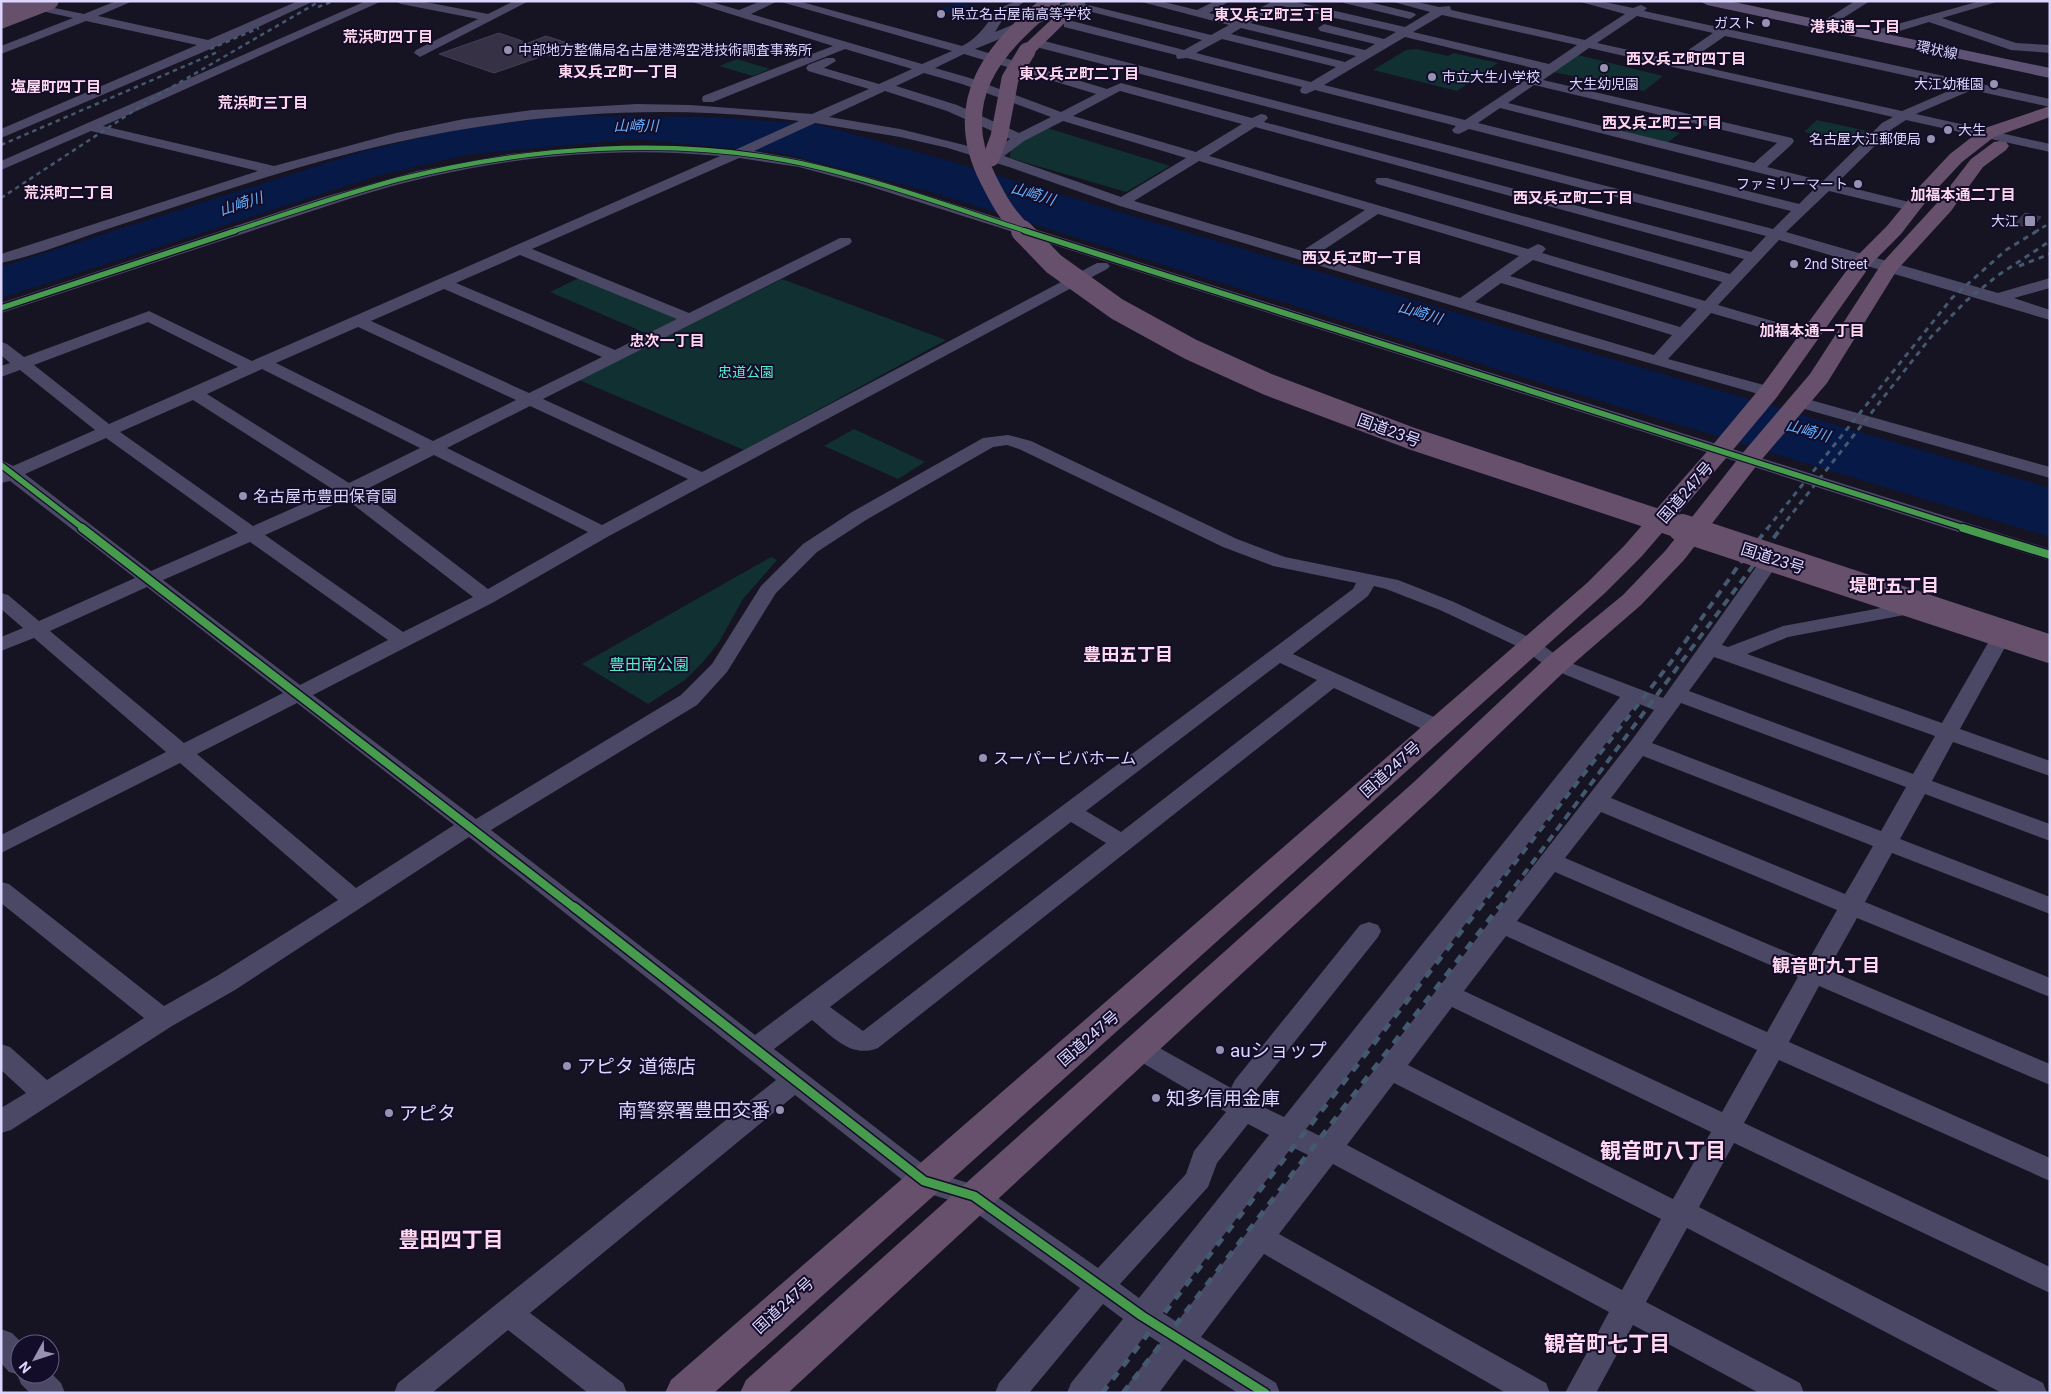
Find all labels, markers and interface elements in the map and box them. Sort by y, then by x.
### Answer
place label: 県立名古屋南高等学校 [951,6,1091,22]
district label: 東又兵ヱ町三丁目 [1214,6,1334,24]
marker: 県立名古屋南高等学校 [935,8,947,20]
place label: ガスト [1714,15,1756,31]
marker: ガスト [1760,17,1772,29]
district label: 港東通一丁目 [1810,18,1900,36]
district label: 荒浜町四丁目 [343,28,433,46]
street label: 環状線 [1915,38,1959,62]
place label: 中部地方整備局名古屋港湾空港技術調査事務所 [518,42,812,58]
marker: 中部地方整備局名古屋港湾空港技術調査事務所 [502,44,514,56]
district label: 西又兵ヱ町四丁目 [1626,50,1746,68]
marker: 大生幼児園 [1598,62,1610,74]
district label: 東又兵ヱ町一丁目 [558,63,678,81]
district label: 東又兵ヱ町二丁目 [1019,65,1139,83]
place label: 市立大生小学校 [1442,69,1540,85]
marker: 市立大生小学校 [1426,71,1438,83]
place label: 大生幼児園 [1569,76,1639,92]
place label: 大江幼稚園 [1914,76,1984,92]
district label: 塩屋町四丁目 [11,78,101,96]
marker: 大江幼稚園 [1988,78,2000,90]
district label: 荒浜町三丁目 [218,94,308,112]
district label: 西又兵ヱ町三丁目 [1602,114,1722,132]
water label: 山崎川 [613,117,660,135]
place label: 大生 [1958,122,1986,138]
marker: 大生 [1942,124,1954,136]
place label: 名古屋大江郵便局 [1809,131,1921,147]
marker: 名古屋大江郵便局 [1925,133,1937,145]
place label: ファミリーマート [1736,176,1848,192]
marker: ファミリーマート [1852,178,1864,190]
water label: 山崎川 [1009,179,1059,210]
district label: 荒浜町二丁目 [24,184,114,202]
district label: 加福本通二丁目 [1910,186,2016,204]
water label: 山崎川 [217,188,267,220]
district label: 西又兵ヱ町二丁目 [1513,189,1633,207]
place label: 大江 [1991,213,2019,229]
marker: 大江 [2023,214,2037,228]
district label: 西又兵ヱ町一丁目 [1302,249,1422,267]
place label: 2nd Street [1804,256,1868,272]
marker: 2nd Street [1788,258,1800,270]
water label: 山崎川 [1396,298,1446,329]
district label: 加福本通一丁目 [1759,322,1865,340]
district label: 忠次一丁目 [629,332,705,350]
park label: 忠道公園 [718,364,774,380]
street label: 国道23号 [1355,410,1423,451]
water label: 山崎川 [1784,416,1834,446]
street label: 国道247号 [1654,458,1717,527]
place label: 名古屋市豊田保育園 [253,487,397,506]
marker: 名古屋市豊田保育園 [237,490,249,502]
street label: 国道23号 [1739,539,1807,578]
district label: 堤町五丁目 [1849,575,1939,596]
district label: 豊田五丁目 [1083,644,1173,665]
park label: 豊田南公園 [609,655,689,674]
street label: 国道247号 [1356,737,1425,802]
place label: スーパービバホーム [993,749,1136,768]
marker: スーパービバホーム [977,752,989,764]
district label: 観音町九丁目 [1772,955,1880,976]
street label: 国道247号 [1054,1007,1123,1070]
place label: auショップ [1230,1039,1327,1062]
marker: auショップ [1214,1044,1226,1056]
place label: アピタ 道徳店 [577,1055,696,1078]
marker: アピタ 道徳店 [561,1060,573,1072]
place label: 知多信用金庫 [1166,1087,1280,1110]
marker: 知多信用金庫 [1150,1092,1162,1104]
place label: 南警察署豊田交番 [618,1099,770,1122]
place label: アピタ [399,1102,456,1125]
marker: 南警察署豊田交番 [774,1104,786,1116]
marker: アピタ [383,1107,395,1119]
district label: 観音町八丁目 [1600,1139,1726,1163]
district label: 豊田四丁目 [399,1228,504,1252]
street label: 国道247号 [749,1273,818,1338]
district label: 観音町七丁目 [1544,1332,1670,1356]
north arrow [10,1334,60,1384]
text: N [16,1358,34,1376]

